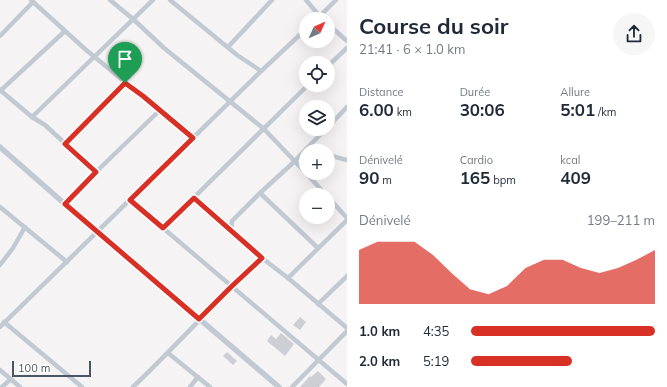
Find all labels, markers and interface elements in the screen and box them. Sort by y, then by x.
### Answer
north arrow [299,12,335,48]
map controls [299,12,335,224]
text: Course du soir [359,12,508,40]
button: share [613,13,655,55]
text: 21:41 · 6 × 1.0 km [359,41,465,57]
pin [108,42,142,83]
icon: arrive [114,48,136,70]
button: locate [299,56,335,92]
text: Distance [359,85,403,99]
text: Durée [460,85,490,99]
text: Allure [560,85,590,99]
text: 6.00 [359,99,394,120]
text: 30:06 [460,99,505,120]
text: 5:01 [560,99,595,120]
button: layers [299,100,335,136]
text: km [394,105,412,119]
text: /km [595,105,616,119]
button: + [299,144,335,180]
text: Dénivelé [359,153,403,167]
text: Cardio [460,153,493,167]
text: kcal [560,153,580,167]
text: 90 [359,167,379,188]
text: 165 [460,167,490,188]
text: 409 [560,167,591,188]
text: m [379,173,392,187]
text: bpm [490,173,516,187]
button: − [299,188,335,224]
text: Dénivelé [359,212,411,228]
text: 199–211 m [587,212,655,228]
text: 1.0 km [359,323,400,339]
text: 4:35 [423,323,449,339]
text: 2.0 km [359,353,400,369]
text: 5:19 [423,353,449,369]
scale bar [12,359,91,378]
text: 100 m [18,361,50,375]

